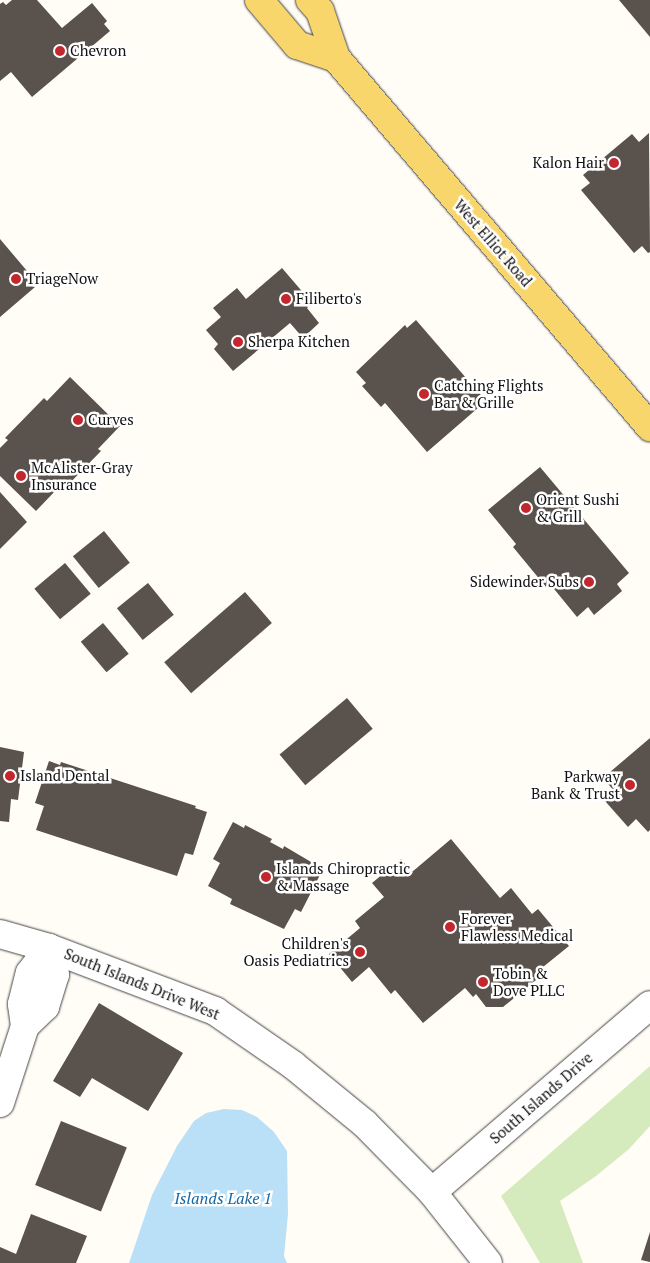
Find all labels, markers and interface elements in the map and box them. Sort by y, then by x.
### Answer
place label: Chevron [70,42,126,60]
marker: Chevron [54,45,66,57]
place label: Kalon Hair [533,154,604,172]
marker: Kalon Hair [608,157,620,169]
street label: West Elliot Road [450,196,536,290]
place label: TriageNow [26,270,98,288]
marker: TriageNow [10,273,22,285]
place label: Filiberto's [296,290,362,308]
marker: Filiberto's [280,293,292,305]
place label: Sherpa Kitchen [248,333,350,351]
marker: Sherpa Kitchen [232,336,244,348]
place label: Catching Flights Bar & Grille [434,376,543,411]
marker: Catching Flights Bar & Grille [418,388,430,400]
place label: Curves [88,411,134,429]
marker: Curves [72,414,84,426]
place label: McAlister-Gray Insurance [31,458,133,493]
marker: McAlister-Gray Insurance [15,470,27,482]
place label: Orient Sushi & Grill [536,490,620,525]
marker: Orient Sushi & Grill [520,502,532,514]
place label: Sidewinder Subs [470,573,579,591]
marker: Sidewinder Subs [583,576,595,588]
place label: Island Dental [20,767,109,785]
place label: Parkway Bank & Trust [531,767,620,802]
marker: Island Dental [4,770,16,782]
marker: Parkway Bank & Trust [624,779,636,791]
place label: Islands Chiropractic & Massage [276,859,410,894]
marker: Islands Chiropractic & Massage [260,871,272,883]
place label: Forever Flawless Medical [461,909,573,944]
marker: Forever Flawless Medical [443,920,457,934]
place label: Children's Oasis Pediatrics [243,934,349,969]
street label: South Islands Drive West [62,945,222,1023]
marker: Children's Oasis Pediatrics [353,945,367,959]
place label: Tobin & Dove PLLC [493,964,565,999]
marker: Tobin & Dove PLLC [477,976,489,988]
street label: South Islands Drive [486,1049,596,1147]
water label: Islands Lake 1 [174,1188,272,1208]

